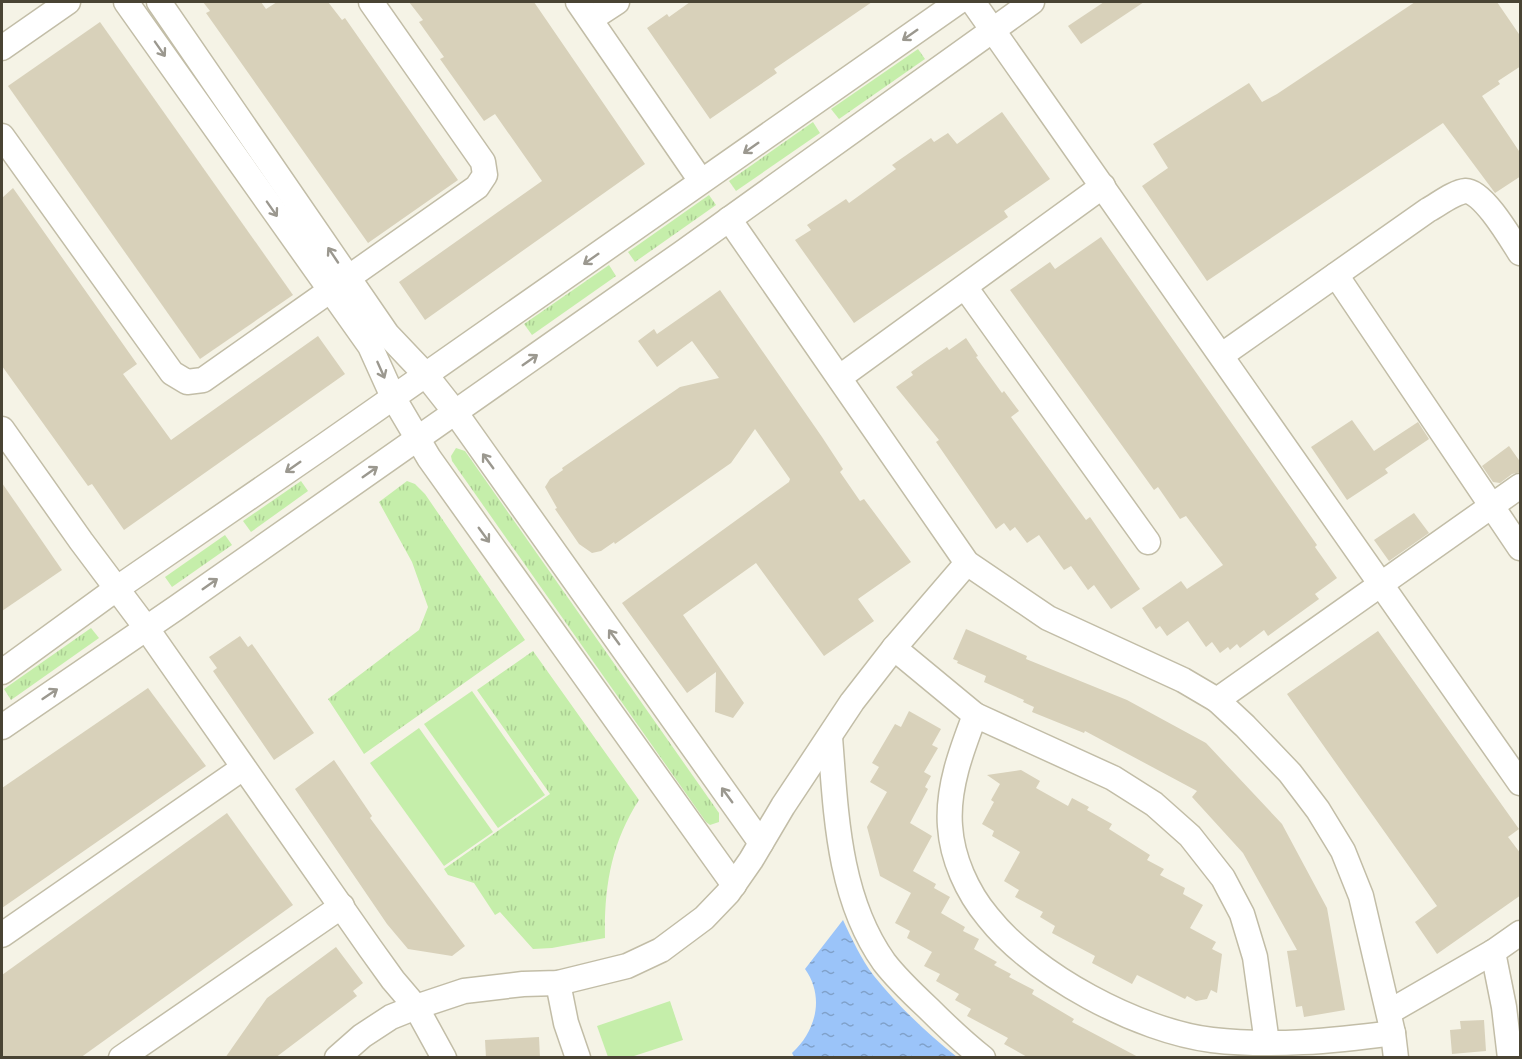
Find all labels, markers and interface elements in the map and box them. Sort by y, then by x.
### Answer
one-way arrow [902,29,919,41]
one-way arrow [154,41,166,57]
one-way arrow [743,142,759,154]
one-way arrow [266,200,278,216]
one-way arrow [327,248,339,264]
one-way arrow [583,253,599,265]
one-way arrow [521,354,537,366]
one-way arrow [376,361,387,379]
one-way arrow [482,453,494,469]
one-way arrow [286,461,302,473]
one-way arrow [362,466,378,478]
one-way arrow [478,527,490,543]
one-way arrow [202,578,218,590]
one-way arrow [608,629,620,645]
one-way arrow [41,688,58,700]
one-way arrow [721,788,733,804]

